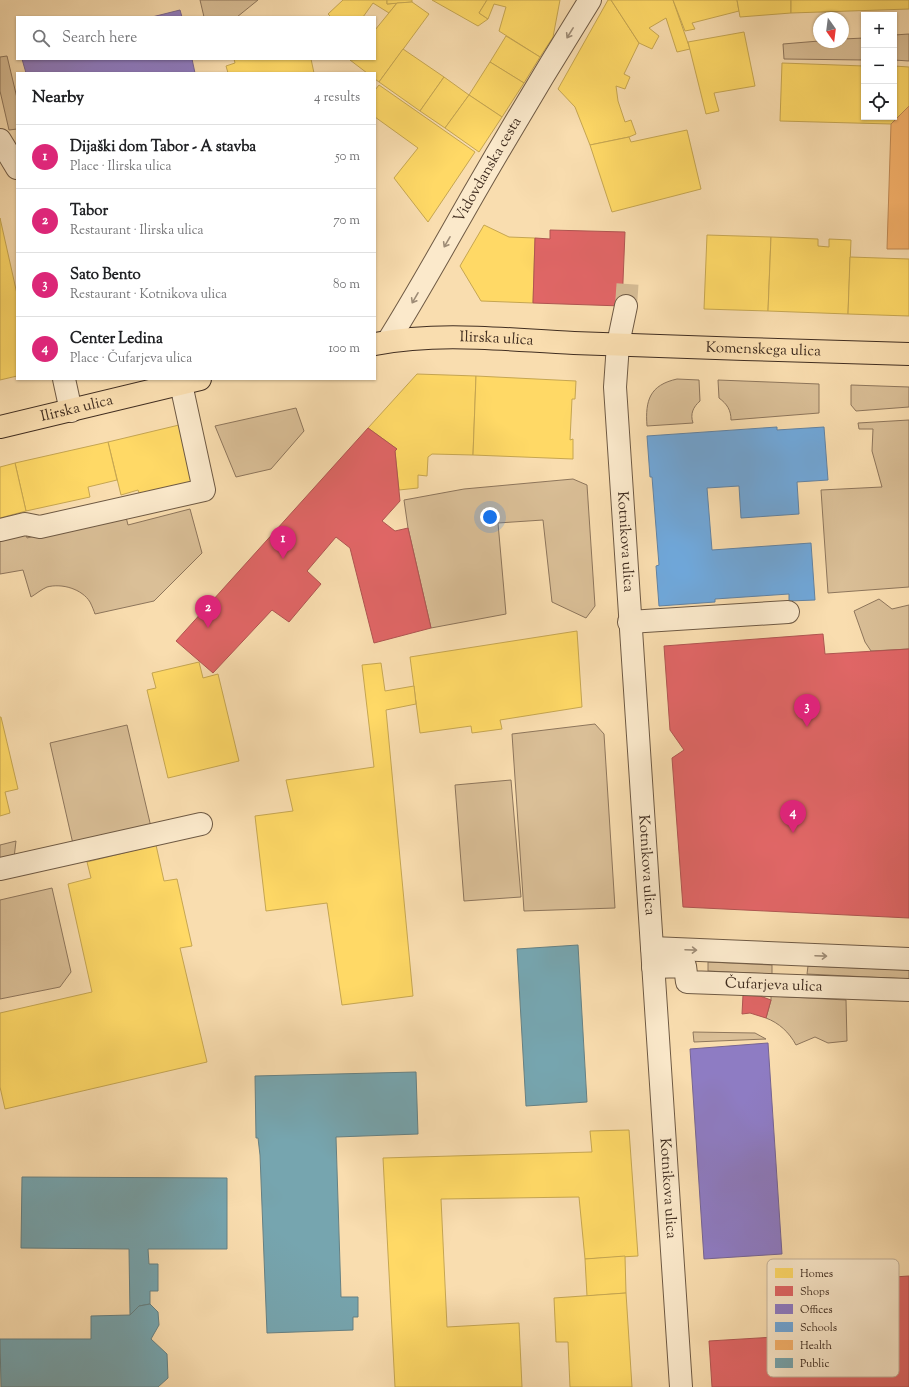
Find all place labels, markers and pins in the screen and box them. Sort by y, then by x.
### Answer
pin: 1 [270,526,296,559]
pin: 2 [195,595,221,628]
pin: 3 [794,694,820,727]
pin: 4 [780,800,806,833]

